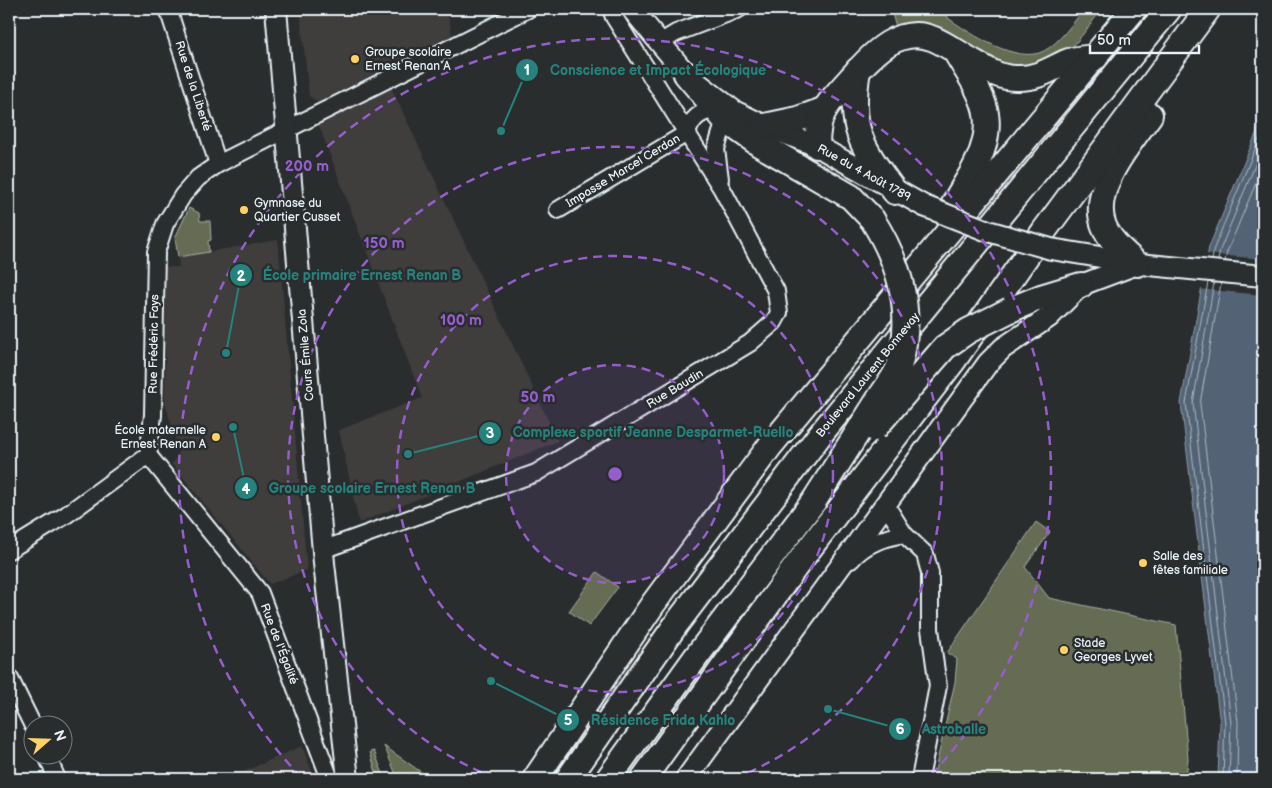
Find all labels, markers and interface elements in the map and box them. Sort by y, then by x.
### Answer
scale bar [1090,22,1198,54]
text: 50 m [1097,31,1131,50]
street label: Rue de la Liberté [171,39,215,133]
place label: Groupe scolaire Ernest Renan A [365,45,451,74]
marker: Groupe scolaire Ernest Renan A [349,53,361,65]
callout: Conscience et Impact Écologique [515,55,776,84]
text: Conscience et Impact Écologique [550,60,766,79]
text: 1 [524,61,530,80]
street label: Impasse Marcel Cerdan [563,131,683,211]
street label: Rue du 4 Août 1789 [815,141,914,205]
text: 200 m [285,157,329,176]
place label: Gymnase du Quartier Cusset [254,196,341,225]
marker: Gymnase du Quartier Cusset [238,204,250,216]
text: 150 m [363,234,405,253]
callout: École primaire Ernest Renan B [228,261,472,290]
text: École primaire Ernest Renan B [263,265,461,284]
text: 2 [237,267,246,286]
street label: Rue Frédéric Fays [146,294,162,394]
street label: Cours Émile Zola [293,308,317,402]
street label: Boulevard Laurent Bonnevay [813,309,923,440]
text: 100 m [440,311,482,330]
street label: Rue Baudin [644,366,706,412]
text: 50 m [521,388,556,407]
callout: Complexe sportif Jeanne Desparmet-Ruello [477,418,803,447]
place label: École maternelle Ernest Renan A [114,422,207,452]
text: 3 [486,424,495,443]
text: Complexe sportif Jeanne Desparmet-Ruello [513,424,793,441]
marker: École maternelle Ernest Renan A [210,431,222,443]
centre of rings [606,465,624,483]
callout: Groupe scolaire Ernest Renan B [234,474,485,503]
text: 4 [242,480,251,499]
text: Groupe scolaire Ernest Renan B [269,480,475,497]
place label: Salle des fêtes familiale [1153,549,1228,578]
marker: Salle des fêtes familiale [1137,557,1149,569]
street label: Rue de l'Égalité [257,601,302,687]
place label: Stade Georges Lyvet [1074,636,1153,665]
marker: Stade Georges Lyvet [1058,644,1070,656]
callout: Résidence Frida Kahlo [556,705,745,734]
text: 5 [564,711,573,730]
text: Résidence Frida Kahlo [591,712,735,729]
callout: Astroballe [887,714,996,743]
north arrow [22,716,72,766]
text: 6 [895,720,905,739]
text: Astroballe [921,721,986,738]
text: N [50,728,70,744]

